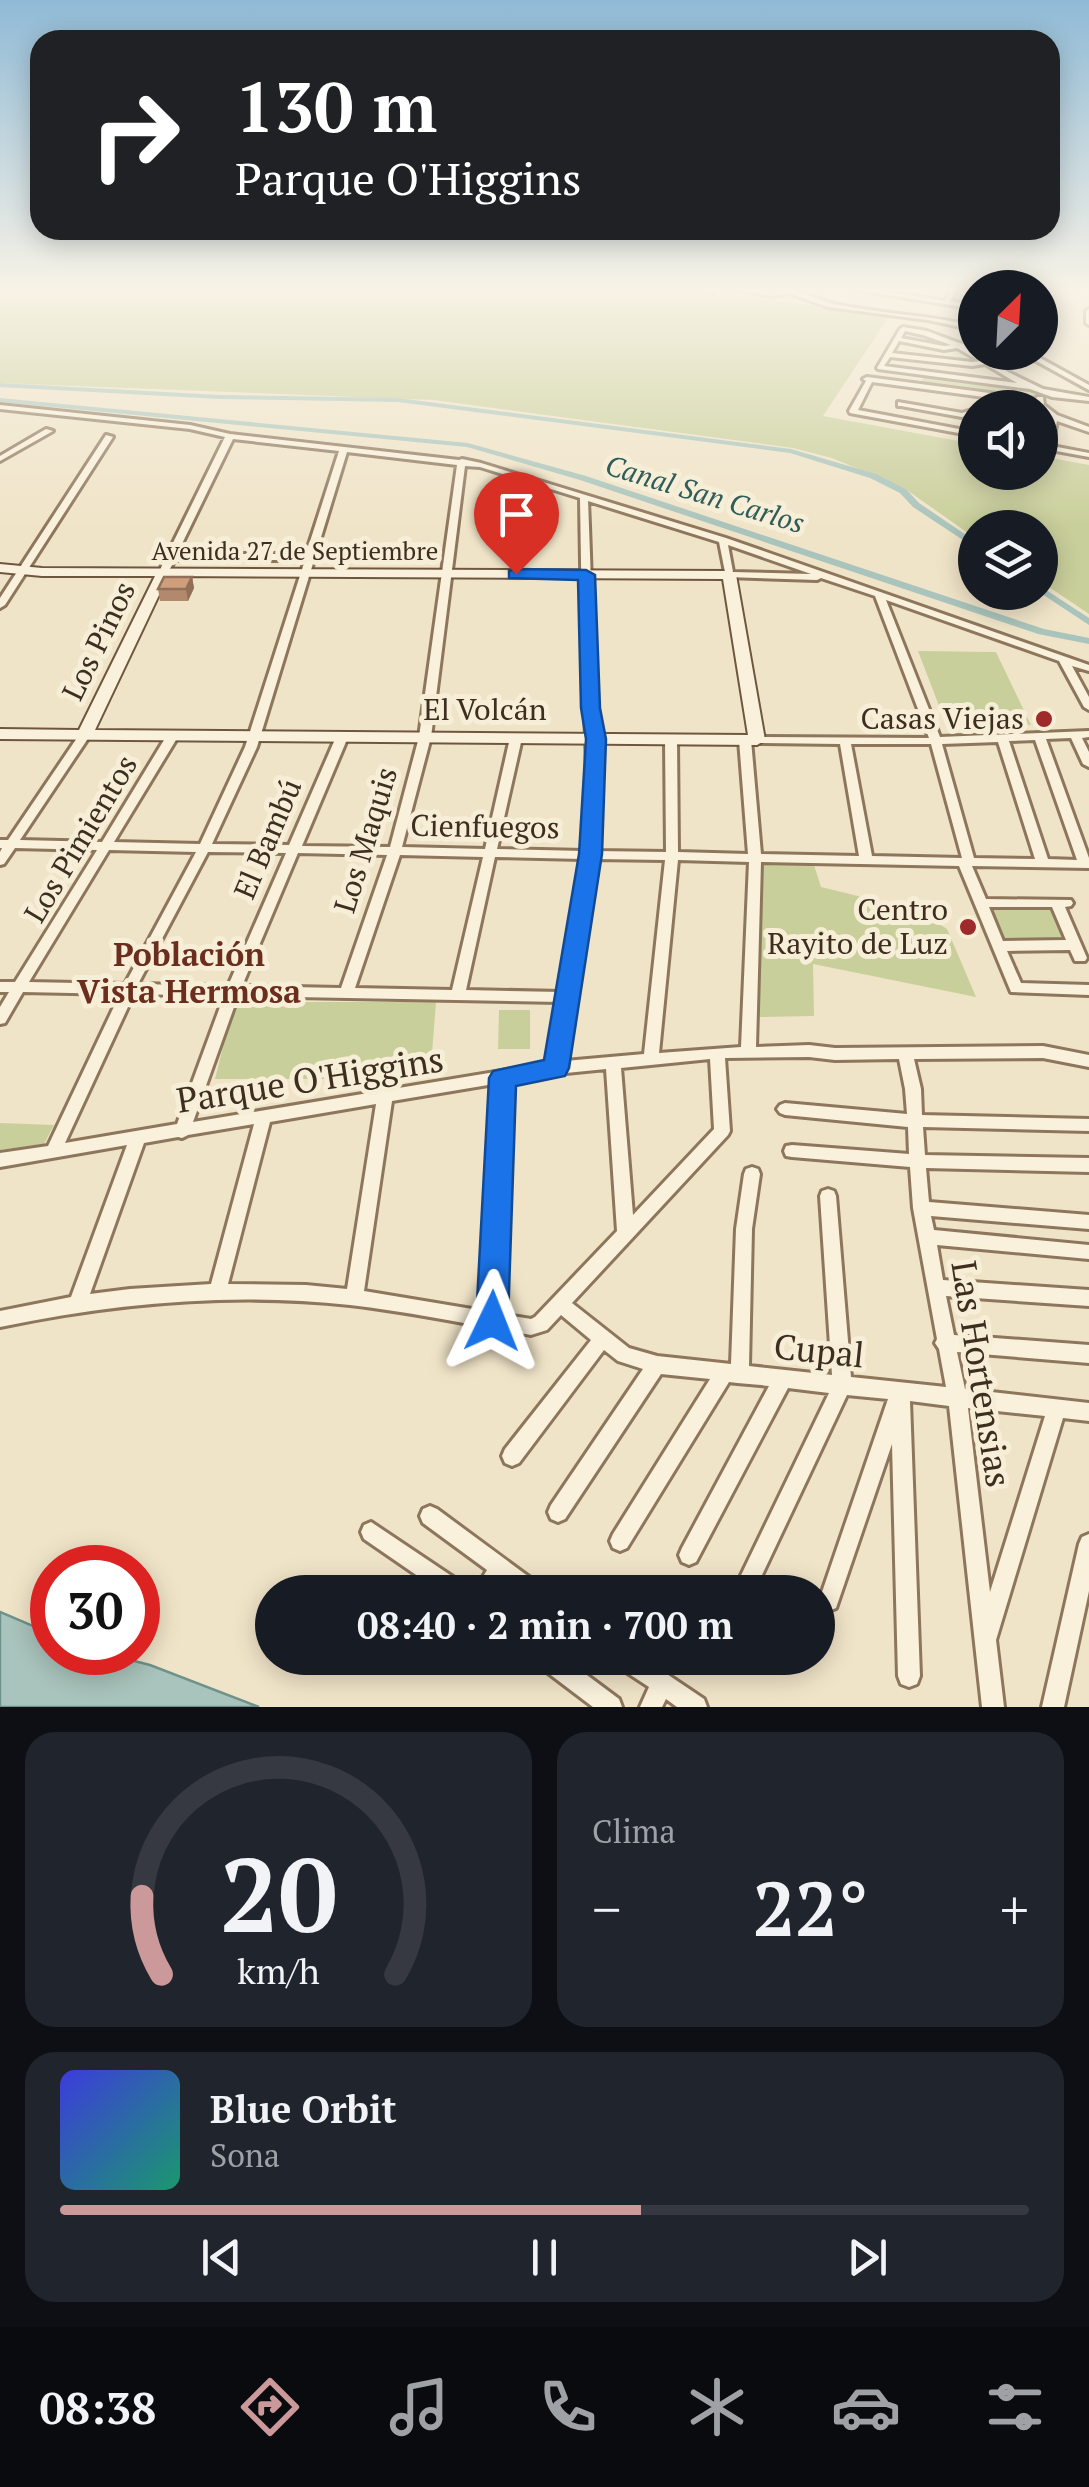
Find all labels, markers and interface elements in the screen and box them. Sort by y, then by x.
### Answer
text: 130 m [235,59,437,152]
icon: right [70,70,200,200]
text: Parque O'Higgins [235,148,581,208]
north arrow [958,270,1058,370]
map controls [958,270,1058,610]
button: sound [958,390,1058,490]
water label: Canal San Carlos [601,446,809,541]
pin [474,472,559,575]
icon: arrive [489,487,544,542]
button: layers [958,510,1058,610]
street label: Avenida 27 de Septiembre [152,534,438,567]
street label: Los Pinos [52,574,144,707]
street label: El Volcán [423,689,547,729]
place label: Casas Viejas [861,698,1024,738]
marker: Casas Viejas [1033,708,1055,730]
street label: Los Pimientos [14,747,146,930]
street label: Los Maquis [324,762,406,917]
street label: El Bambú [224,772,310,905]
street label: Cienfuegos [410,805,560,847]
place label: Centro Rayito de Luz [767,889,948,963]
marker: Centro Rayito de Luz [957,916,979,938]
district label: Población Vista Hermosa [77,933,301,1012]
street label: Parque O'Higgins [173,1035,447,1123]
street label: Las Hortensias [941,1257,1023,1490]
position arrow [440,1269,544,1373]
street label: Cupal [772,1322,867,1378]
speed limit sign: 30 [30,1545,160,1675]
text: 08:40 · 2 min · 700 m [357,1600,733,1650]
text: Clima [592,1810,676,1852]
text: 20 [220,1824,337,1962]
text: 22° [753,1858,868,1957]
text: − [592,1872,621,1945]
text: + [1000,1872,1029,1945]
text: km/h [237,1947,320,1994]
text: Blue Orbit [210,2084,397,2134]
text: Sona [210,2134,280,2176]
icon: previous [194,2230,249,2285]
icon: pause [517,2230,572,2285]
icon: next [840,2230,895,2285]
icon: directions [235,2372,305,2442]
icon: music [384,2372,454,2442]
icon: phone [533,2372,603,2442]
icon: climate [682,2372,752,2442]
icon: car [831,2372,901,2442]
icon: filters [980,2372,1050,2442]
text: 08:38 [39,2377,157,2437]

